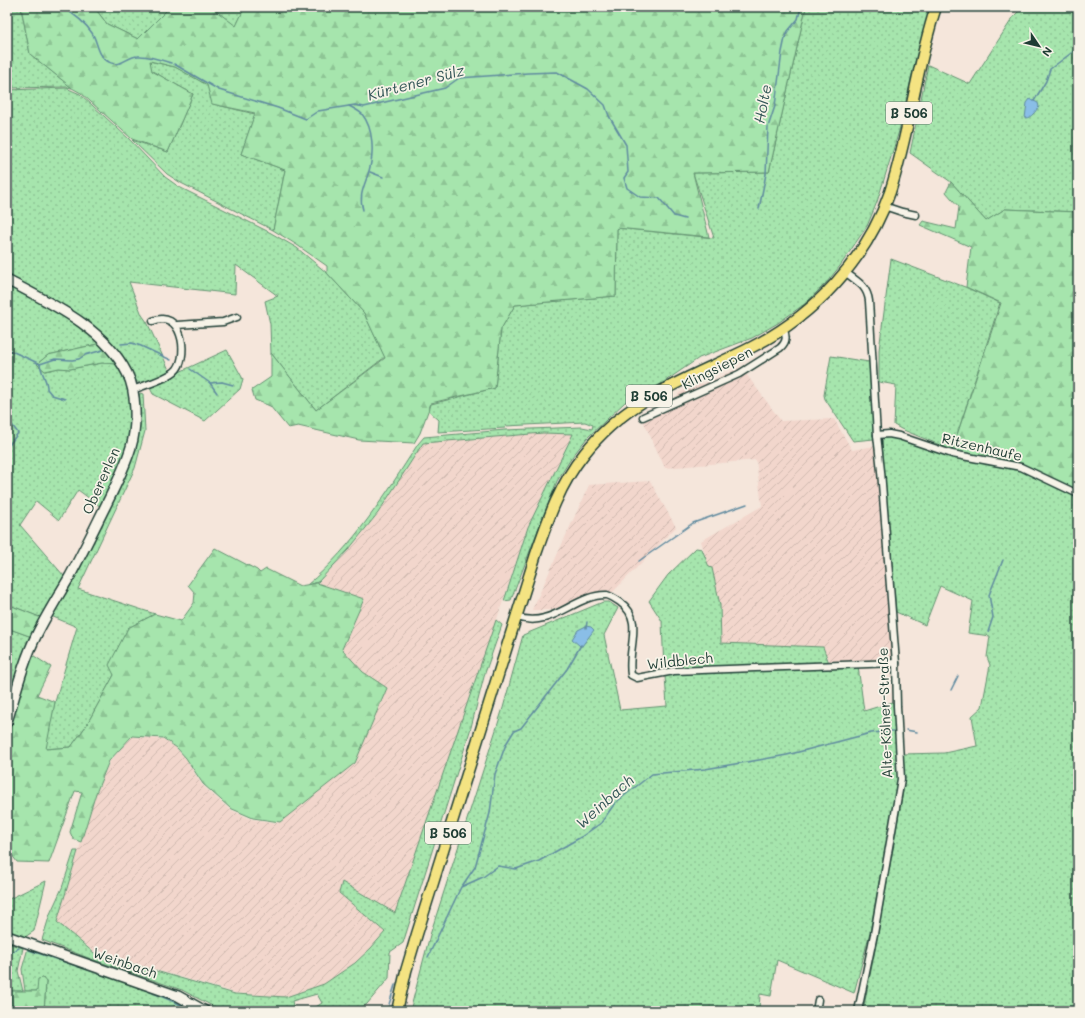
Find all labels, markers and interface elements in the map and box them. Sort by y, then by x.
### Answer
north arrow [1019,26,1059,66]
text: N [1039,44,1056,60]
water label: Kürtener Sülz [365,59,467,105]
water label: Holte [748,83,776,125]
road number: B 506 [886,102,932,124]
street label: Klingsiepen [678,342,755,393]
road number: B 506 [626,385,672,407]
street label: Ritzenhaufe [940,428,1024,465]
street label: Obererlen [77,444,124,517]
street label: Alte-Kölner-Straße [873,647,896,779]
street label: Wildblech [646,648,714,673]
water label: Weinbach [571,770,638,833]
road number: B 506 [425,822,471,844]
street label: Weinbach [90,943,160,982]

